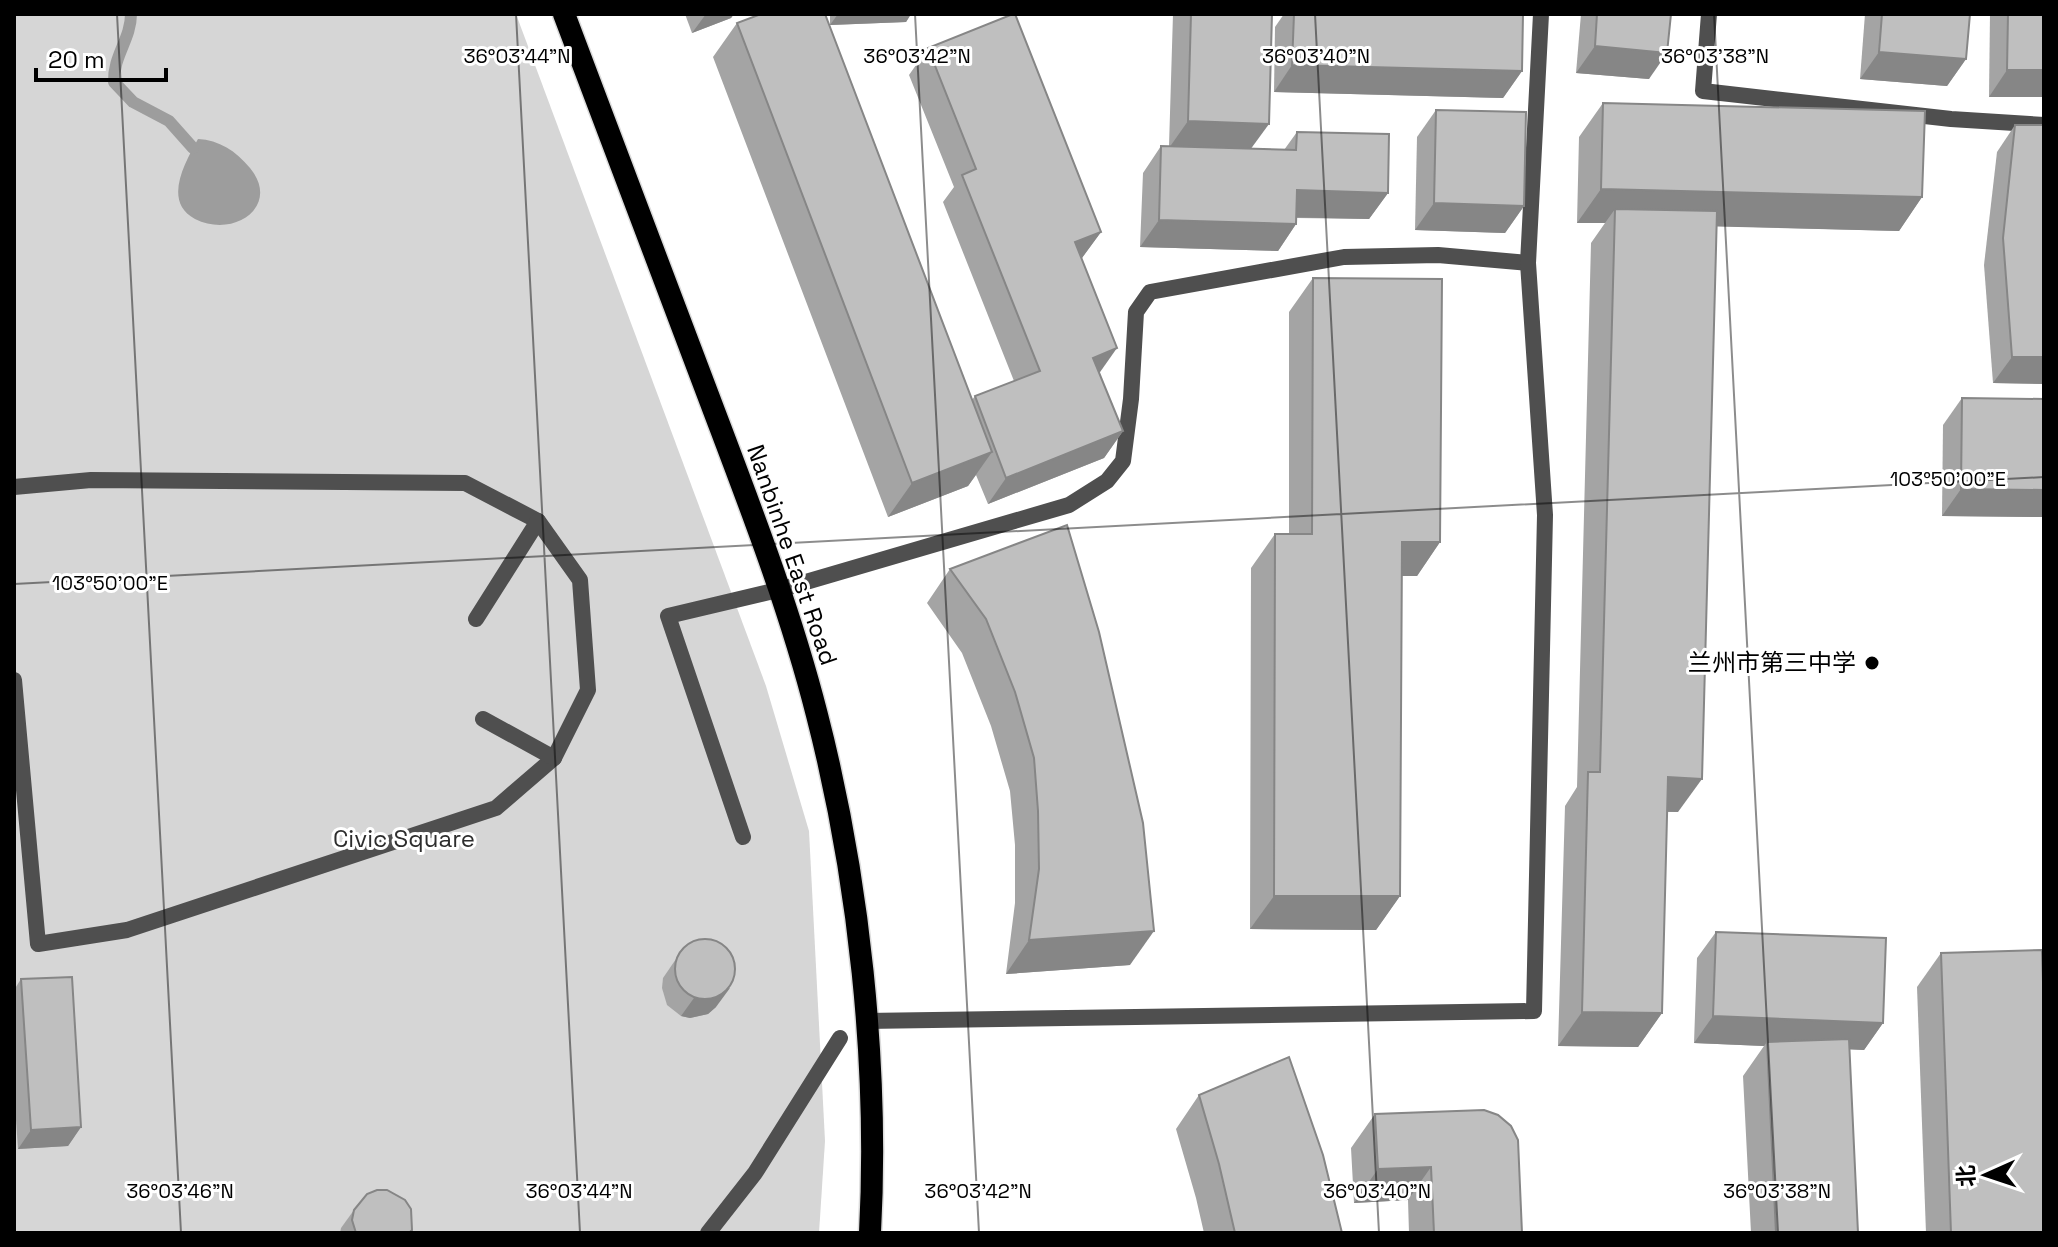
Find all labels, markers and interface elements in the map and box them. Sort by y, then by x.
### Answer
scale bar [36,32,166,82]
text: 36°03'44"N [463,43,571,69]
text: 36°03'42"N [863,43,971,69]
text: 36°03'40"N [1262,43,1370,69]
text: 36°03'38"N [1661,43,1769,69]
text: 20 m [48,44,105,75]
street label: Nanbinhe East Road [740,440,845,669]
text: 103°50'00"E [1890,466,2006,492]
text: 103°50'00"E [52,570,168,596]
place label: 兰州市第三中学 [1688,647,1856,678]
marker: 兰州市第三中学 [1863,654,1881,672]
park label: Civic Square [333,823,475,854]
north arrow [1946,1135,2026,1215]
text: 北 [1951,1164,1981,1188]
text: 36°03'46"N [126,1178,234,1204]
text: 36°03'44"N [525,1178,633,1204]
text: 36°03'42"N [924,1178,1032,1204]
text: 36°03'40"N [1323,1178,1431,1204]
text: 36°03'38"N [1723,1178,1831,1204]

